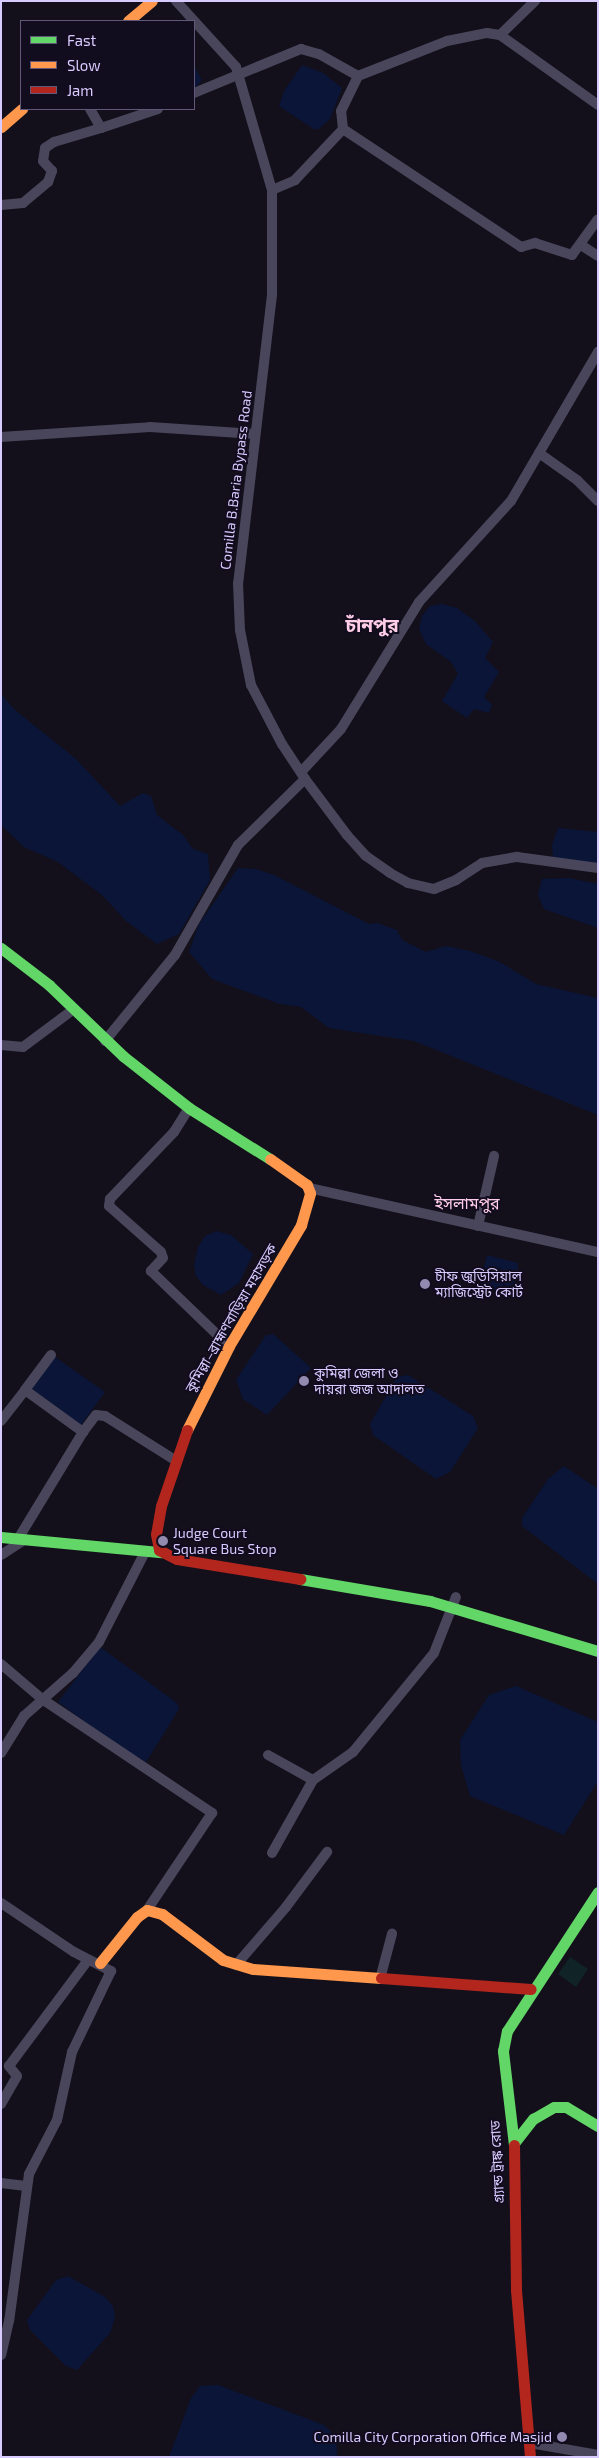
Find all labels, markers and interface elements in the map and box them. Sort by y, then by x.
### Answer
legend [20,20,195,110]
text: Fast [67,31,96,49]
text: Slow [67,56,101,74]
text: Jam [67,81,93,99]
street label: Comilla B.Baria Bypass Road [217,389,255,571]
district label: চাঁনপুর [345,614,399,636]
district label: ইসলামপুর [434,1193,500,1213]
street label: কুমিল্লা–ব্রাহ্মণবাড়িয়া মহাসড়ক [182,1241,280,1395]
place label: চীফ জুডিসিয়াল ম্যাজিস্ট্রেট কোর্ট [435,1268,523,1300]
marker: চীফ জুডিসিয়াল ম্যাজিস্ট্রেট কোর্ট [419,1278,431,1290]
place label: কুমিল্লা জেলা ও দায়রা জজ আদালত [314,1365,425,1398]
marker: কুমিল্লা জেলা ও দায়রা জজ আদালত [298,1375,310,1387]
place label: Judge Court Square Bus Stop [173,1525,277,1558]
marker: Judge Court Square Bus Stop [157,1535,169,1547]
street label: গ্র্যান্ড ট্রাঙ্ক রোড [486,2120,508,2204]
place label: Comilla City Corporation Office Masjid [313,2429,552,2445]
marker: Comilla City Corporation Office Masjid [556,2431,568,2443]

